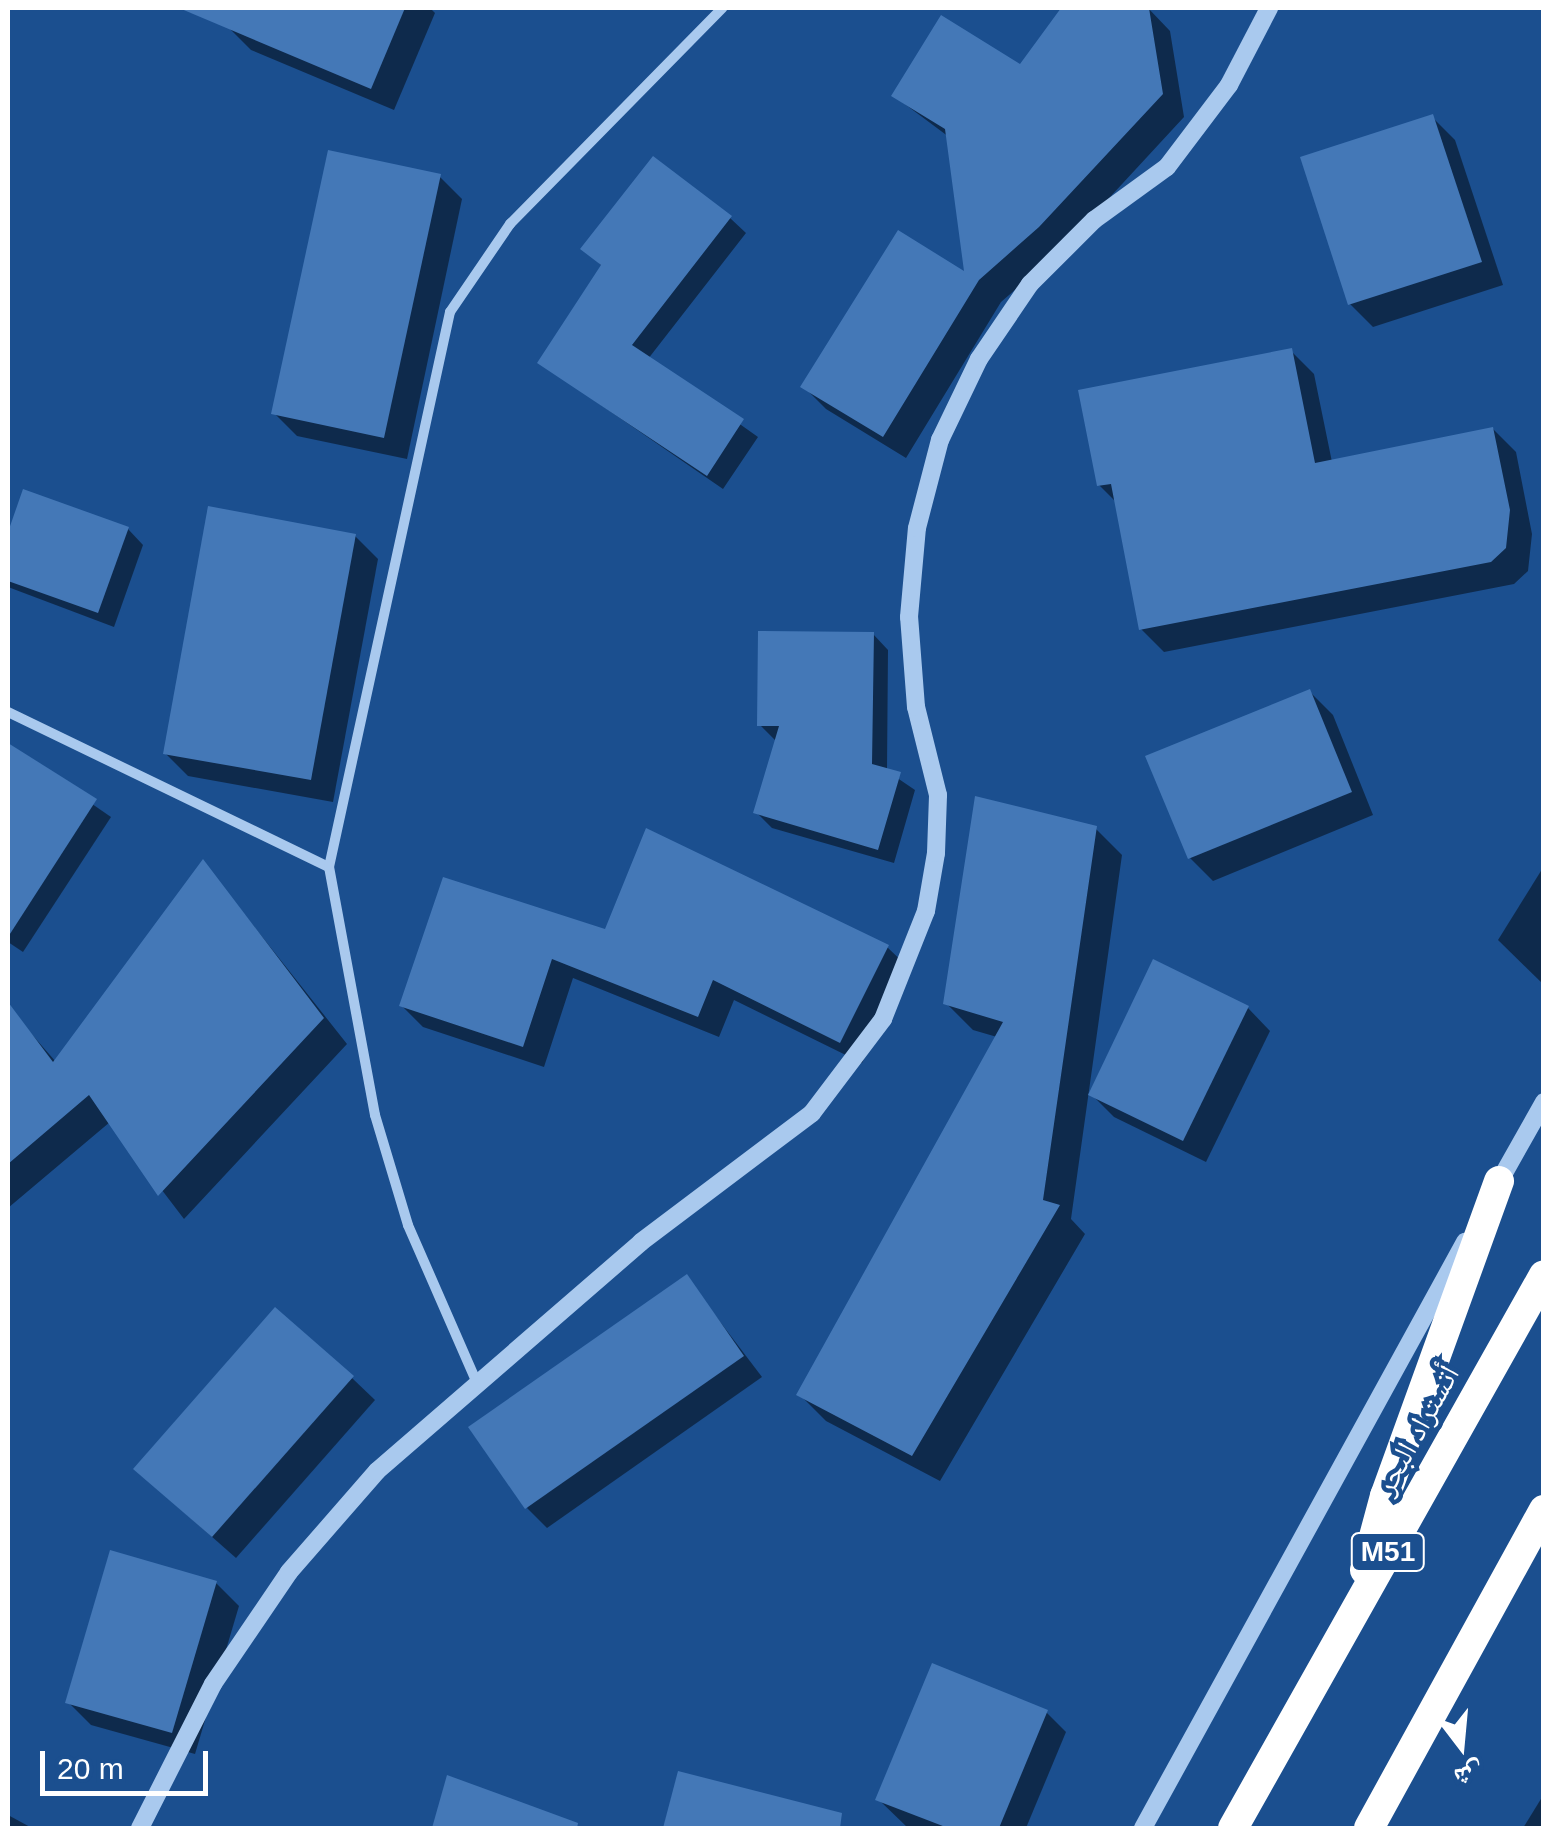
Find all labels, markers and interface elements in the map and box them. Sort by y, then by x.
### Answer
street label: أتستراد البحر [1367,1359,1467,1501]
road number: M51 [1350,1529,1426,1575]
north arrow [1411,1696,1511,1796]
scale bar [45,1731,212,1793]
text: 20 m [57,1752,124,1785]
text: ش [1451,1756,1488,1794]

